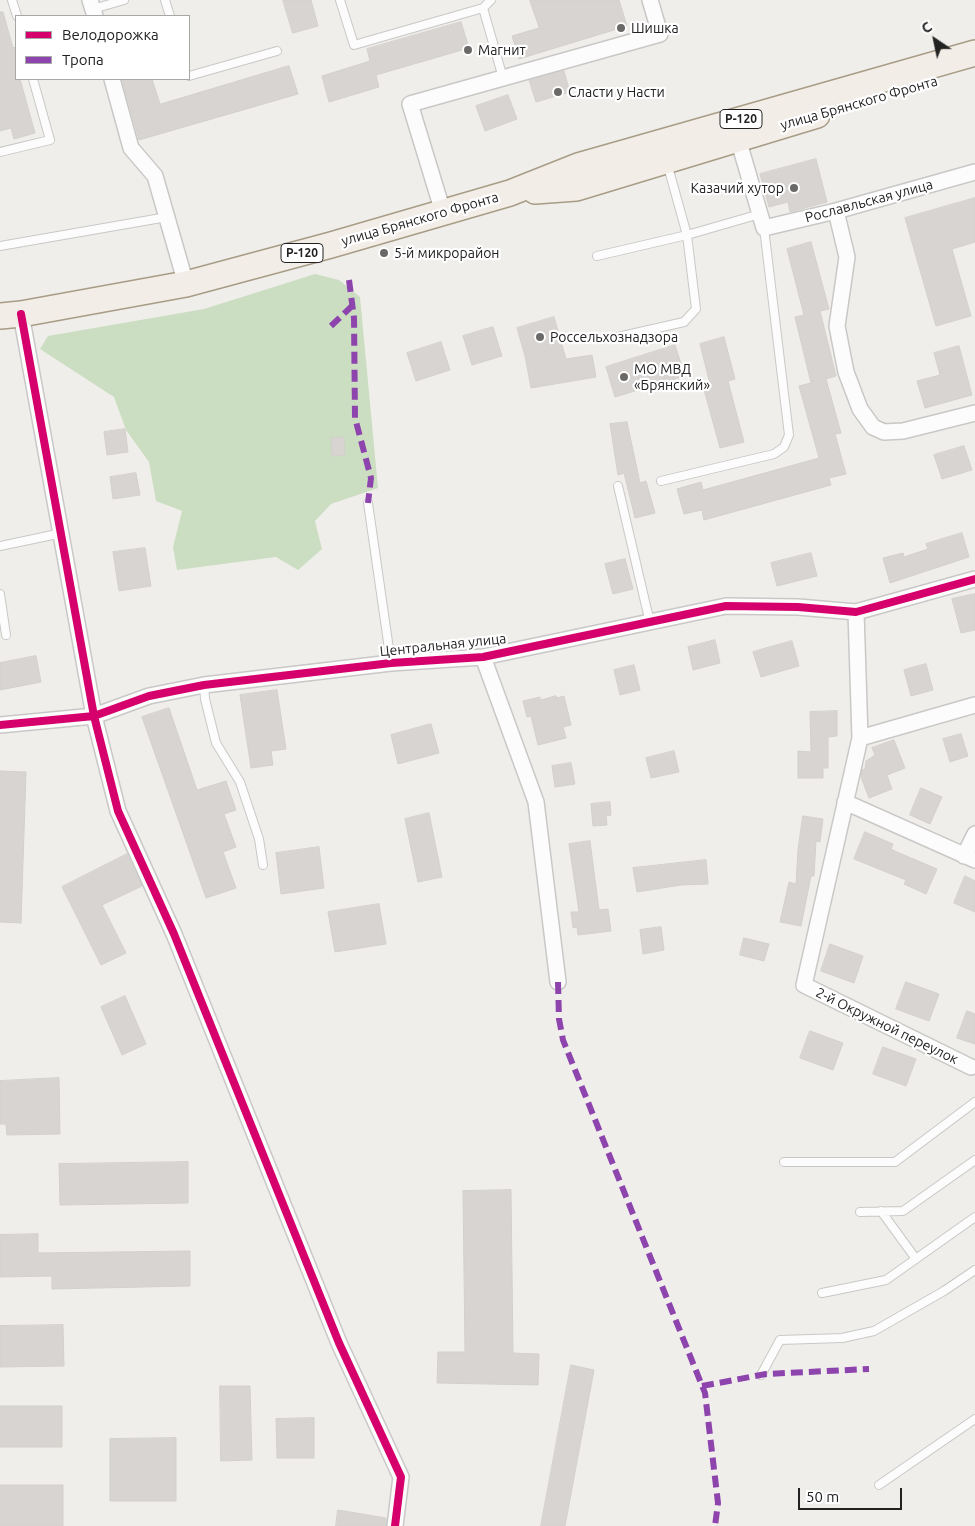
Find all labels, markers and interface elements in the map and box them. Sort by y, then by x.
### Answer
legend [15,15,190,80]
north arrow [910,15,960,65]
text: С [918,18,935,37]
place label: Шишка [631,20,679,36]
marker: Шишка [615,22,627,34]
text: Велодорожка [62,26,159,43]
place label: Магнит [478,42,526,58]
marker: Магнит [462,44,474,56]
text: Тропа [62,51,104,68]
street label: улица Брянского Фронта [778,72,940,134]
place label: Сласти у Насти [568,84,665,100]
marker: Сласти у Насти [552,86,564,98]
road number: Р-120 [720,110,762,128]
street label: Рославльская улица [803,176,935,226]
place label: Казачий хутор [691,180,784,196]
marker: Казачий хутор [788,182,800,194]
street label: улица Брянского Фронта [339,188,501,250]
road number: Р-120 [281,244,323,262]
place label: 5-й микрорайон [394,245,500,261]
marker: 5-й микрорайон [378,247,390,259]
place label: Россельхознадзора [550,329,678,345]
marker: Россельхознадзора [534,331,546,343]
place label: МО МВД «Брянский» [634,361,710,394]
marker: МО МВД «Брянский» [618,371,630,383]
street label: Центральная улица [379,630,507,660]
street label: 2-й Окружной переулок [813,984,961,1068]
scale bar [800,1478,904,1510]
text: 50 m [806,1488,839,1505]

